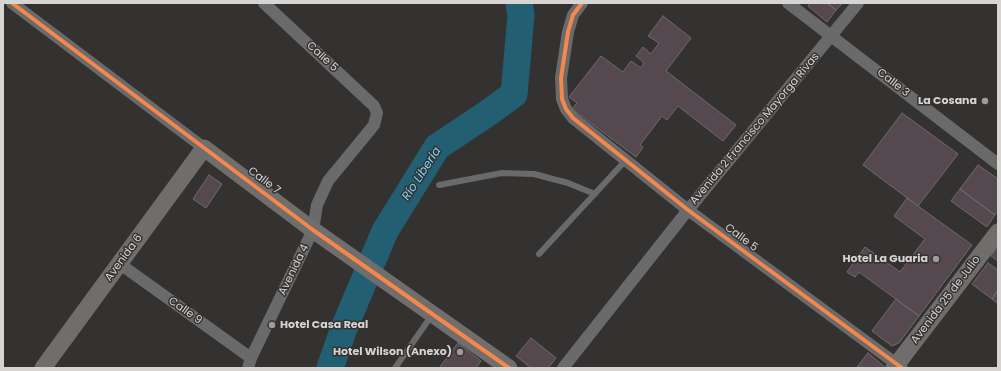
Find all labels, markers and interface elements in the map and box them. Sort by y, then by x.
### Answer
street label: Calle 5 [304,39,340,75]
street label: Avenida 2 Francisco Mayorga Rivas [688,50,822,208]
street label: Calle 3 [874,66,912,100]
place label: La Cosana [918,94,977,108]
marker: La Cosana [980,96,990,106]
water label: Río Liberia [399,145,445,203]
street label: Calle 7 [245,165,283,197]
street label: Calle 5 [722,221,760,255]
street label: Avenida 6 [103,232,145,284]
street label: Avenida 4 [276,242,312,298]
place label: Hotel La Guaria [842,252,928,266]
street label: Avenida 25 de Julio [909,253,983,347]
marker: Hotel La Guaria [931,254,941,264]
street label: Calle 9 [166,295,204,327]
place label: Hotel Casa Real [280,318,368,332]
marker: Hotel Casa Real [267,320,277,330]
place label: Hotel Wilson (Anexo) [333,345,452,359]
marker: Hotel Wilson (Anexo) [455,347,465,357]

